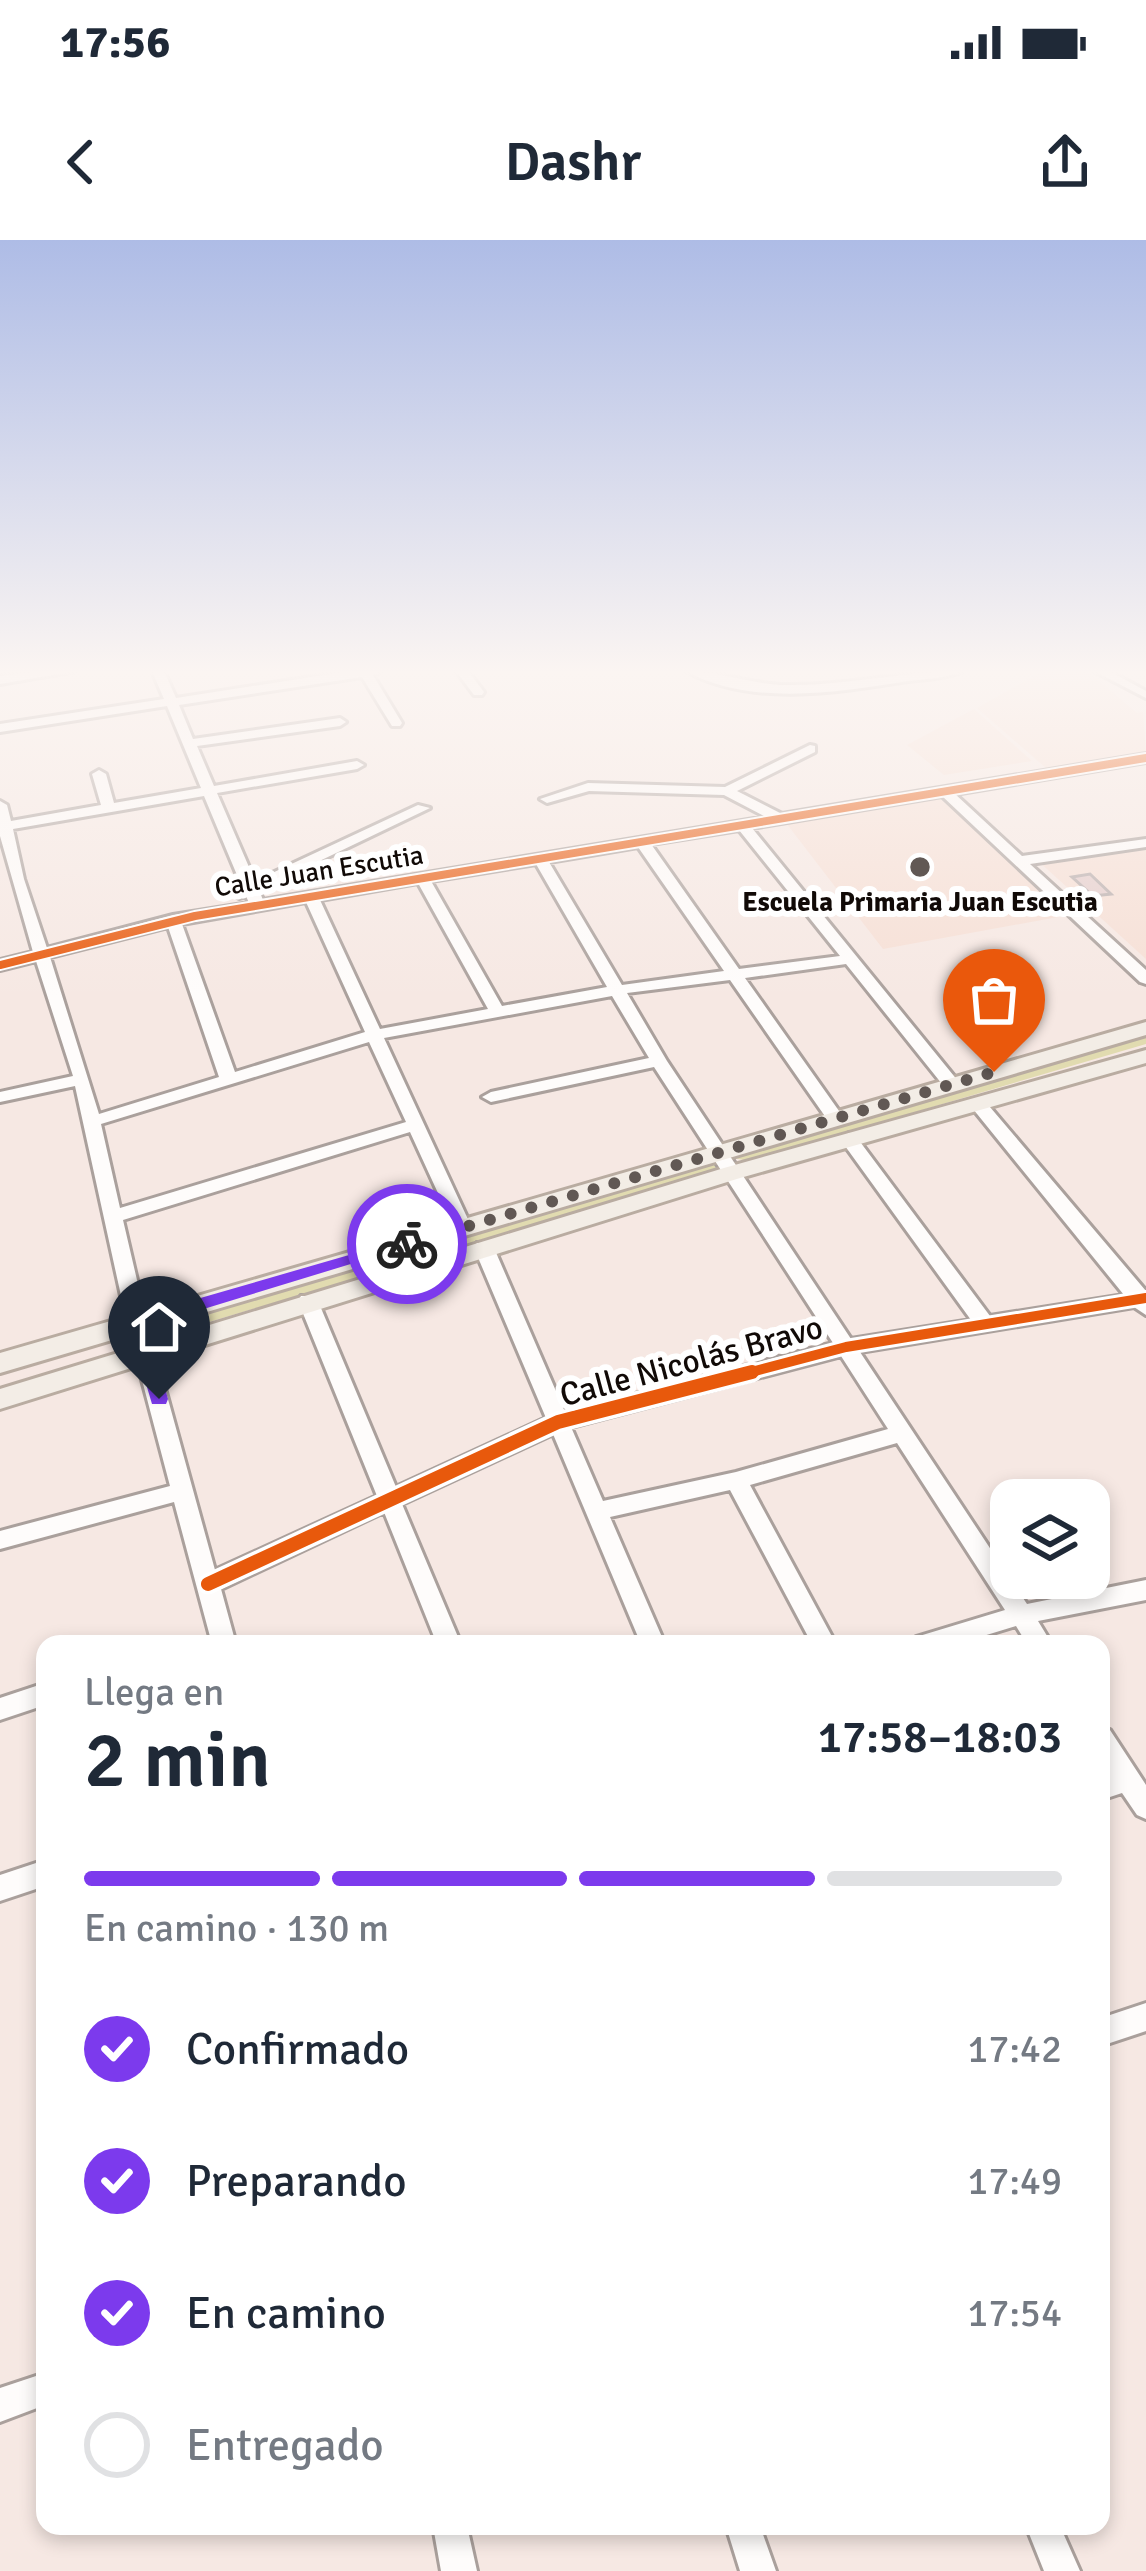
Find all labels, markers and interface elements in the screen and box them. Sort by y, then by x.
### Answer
text: 17:56 [60,15,170,70]
icon: back [48,129,114,195]
text: Dashr [505,129,641,196]
icon: share [1032,129,1098,195]
street label: Calle Juan Escutia [212,839,426,904]
marker: Escuela Primaria Juan Escutia [907,854,933,880]
place label: Escuela Primaria Juan Escutia [742,886,1098,919]
pin [943,949,1045,1072]
icon: bag [961,967,1027,1033]
courier [347,1184,467,1304]
icon: bike [374,1211,440,1277]
pin [108,1276,210,1399]
icon: home [126,1294,192,1360]
street label: Calle Nicolás Bravo [556,1307,827,1416]
map controls [990,1479,1110,1599]
button: layers [990,1479,1110,1599]
text: Llega en [84,1668,224,1716]
text: 17:58–18:03 [818,1710,1062,1765]
text: 2 min [84,1713,271,1809]
text: En camino · 130 m [84,1904,389,1952]
icon: check [84,2016,150,2082]
text: Confirmado [186,2022,409,2077]
text: 17:42 [967,2025,1062,2073]
icon: check [84,2148,150,2214]
text: Preparando [186,2154,407,2209]
text: 17:49 [967,2157,1062,2205]
icon: check [84,2280,150,2346]
text: En camino [186,2286,386,2341]
text: 17:54 [967,2289,1062,2337]
text: Entregado [186,2418,384,2473]

